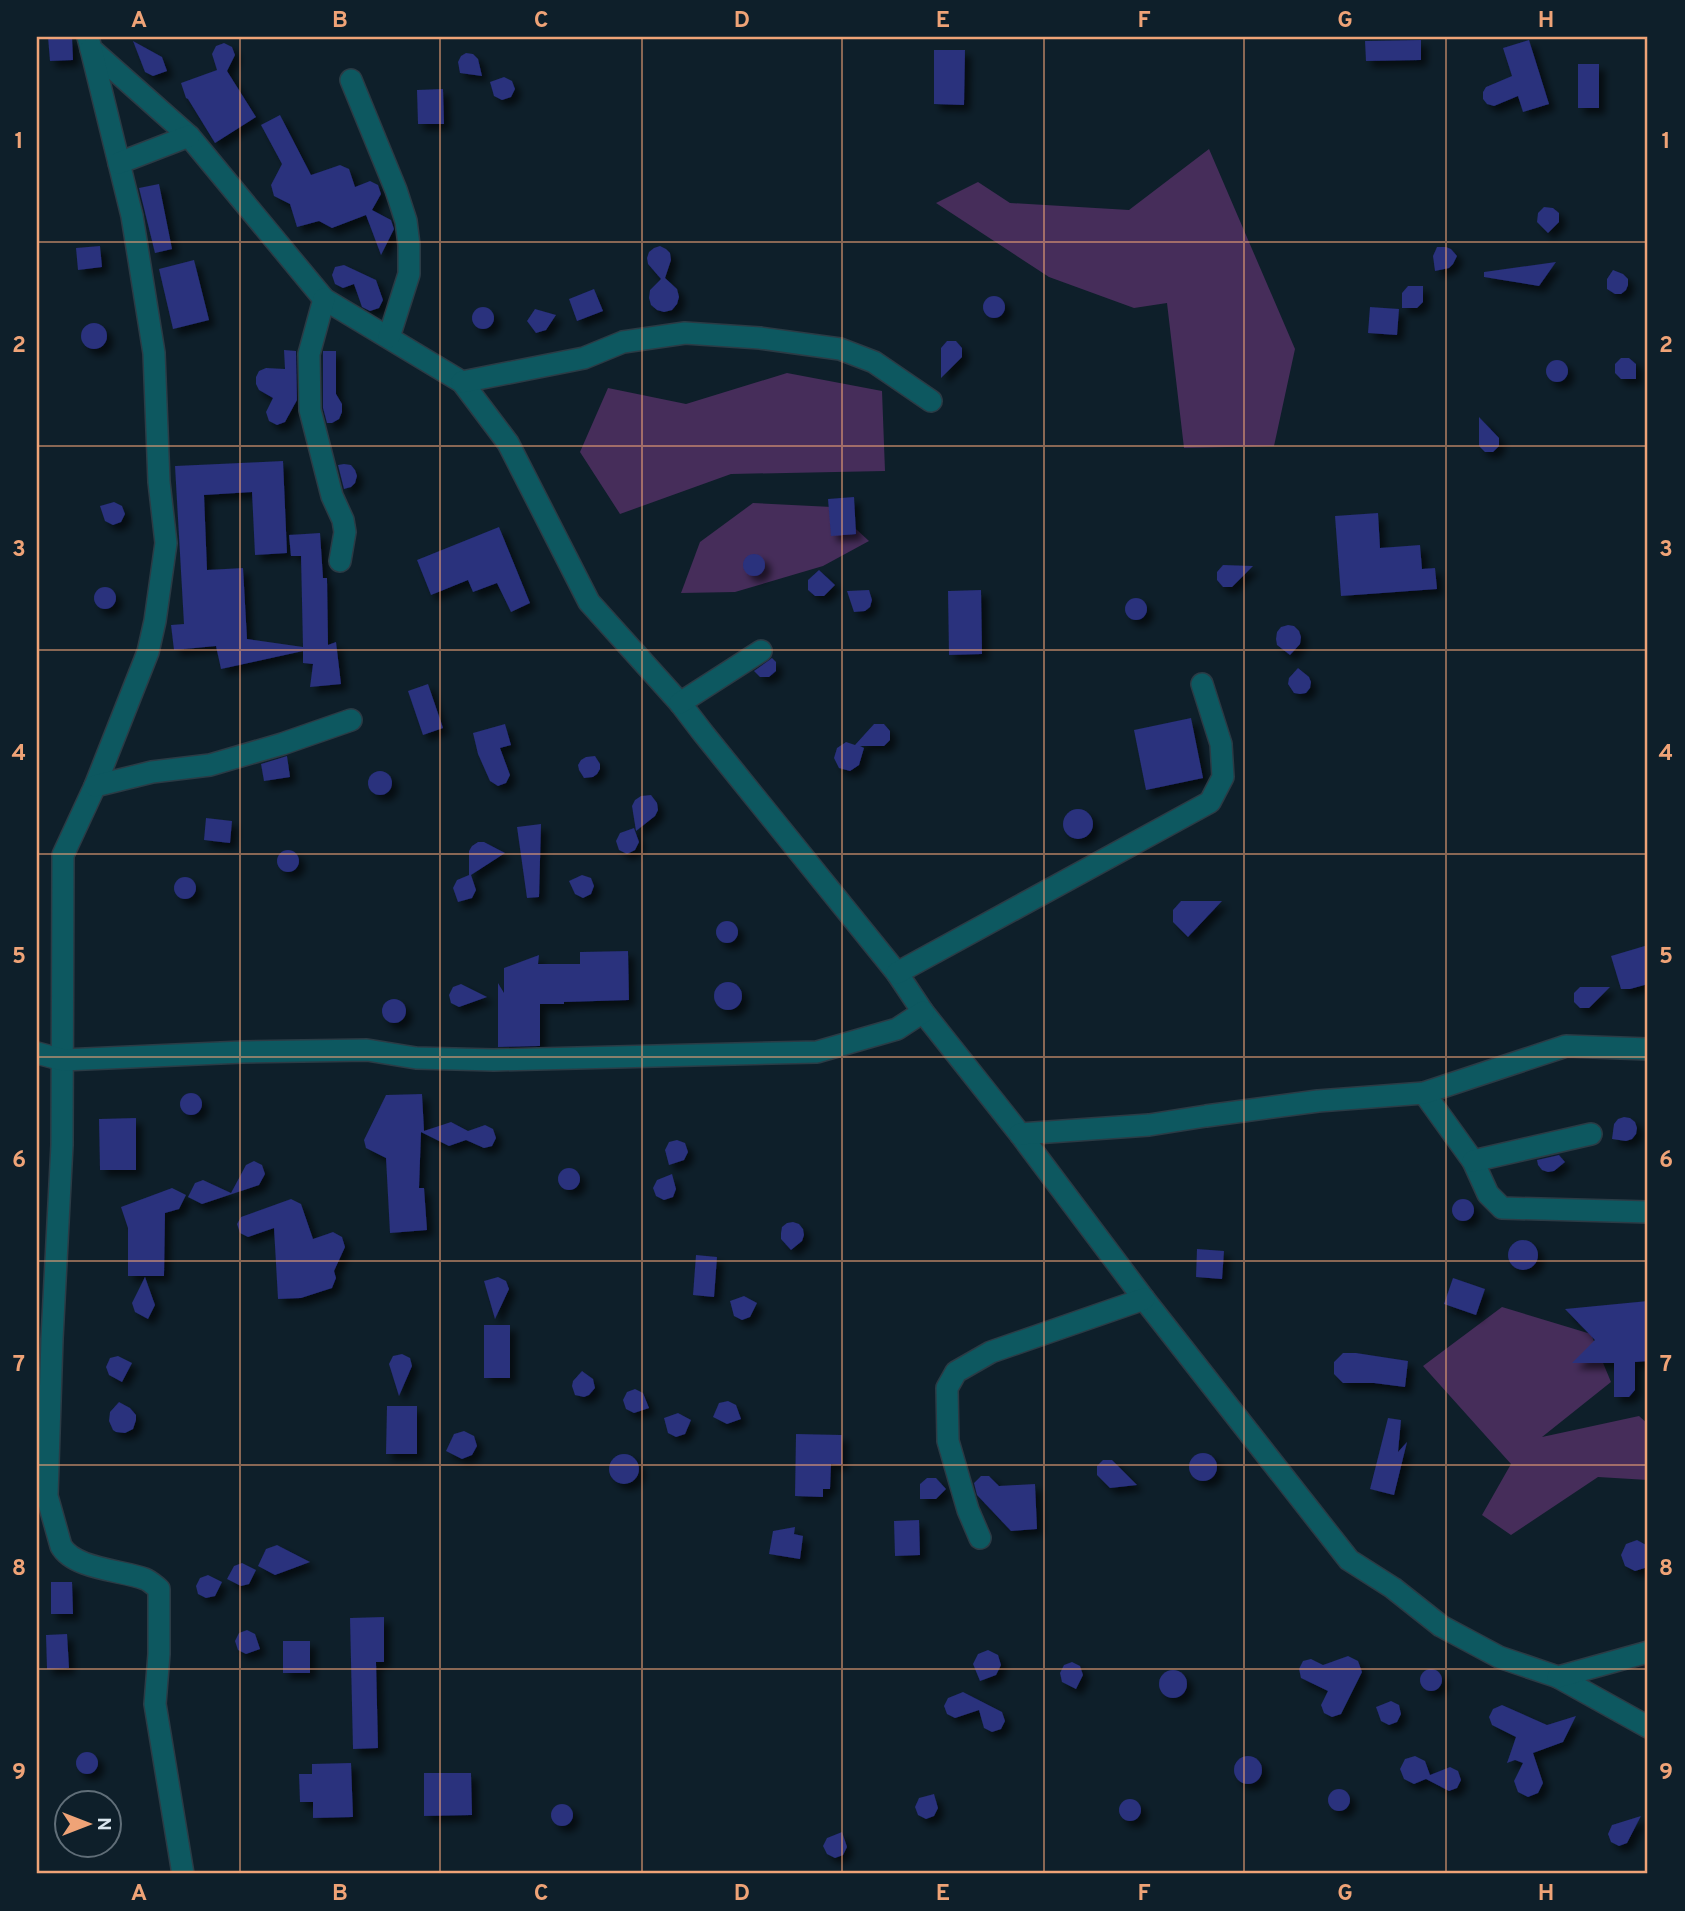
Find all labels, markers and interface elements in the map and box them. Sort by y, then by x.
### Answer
text: A [131,7,147,36]
text: B [332,7,348,36]
text: C [534,7,548,36]
text: D [734,7,750,36]
text: E [936,7,950,36]
text: F [1137,7,1151,36]
text: G [1337,7,1353,36]
text: H [1538,7,1554,36]
text: 1 [14,128,24,157]
text: 1 [1661,128,1671,157]
text: 2 [12,332,26,361]
text: 2 [1659,332,1673,361]
text: 3 [12,536,26,565]
text: 3 [1659,536,1673,565]
text: 4 [12,740,26,769]
text: 4 [1659,740,1673,769]
text: 5 [12,943,26,972]
text: 5 [1659,943,1673,972]
text: 6 [12,1147,26,1176]
text: 6 [1659,1147,1673,1176]
text: 7 [13,1351,25,1380]
text: 7 [1660,1351,1672,1380]
text: 8 [12,1555,26,1584]
text: 8 [1659,1555,1673,1584]
text: 9 [12,1759,26,1788]
text: 9 [1659,1759,1673,1788]
north arrow [52,1788,122,1858]
text: N [91,1817,115,1831]
text: A [131,1880,147,1909]
text: B [332,1880,348,1909]
text: C [534,1880,548,1909]
text: D [734,1880,750,1909]
text: E [936,1880,950,1909]
text: F [1137,1880,1151,1909]
text: G [1337,1880,1353,1909]
text: H [1538,1880,1554,1909]

